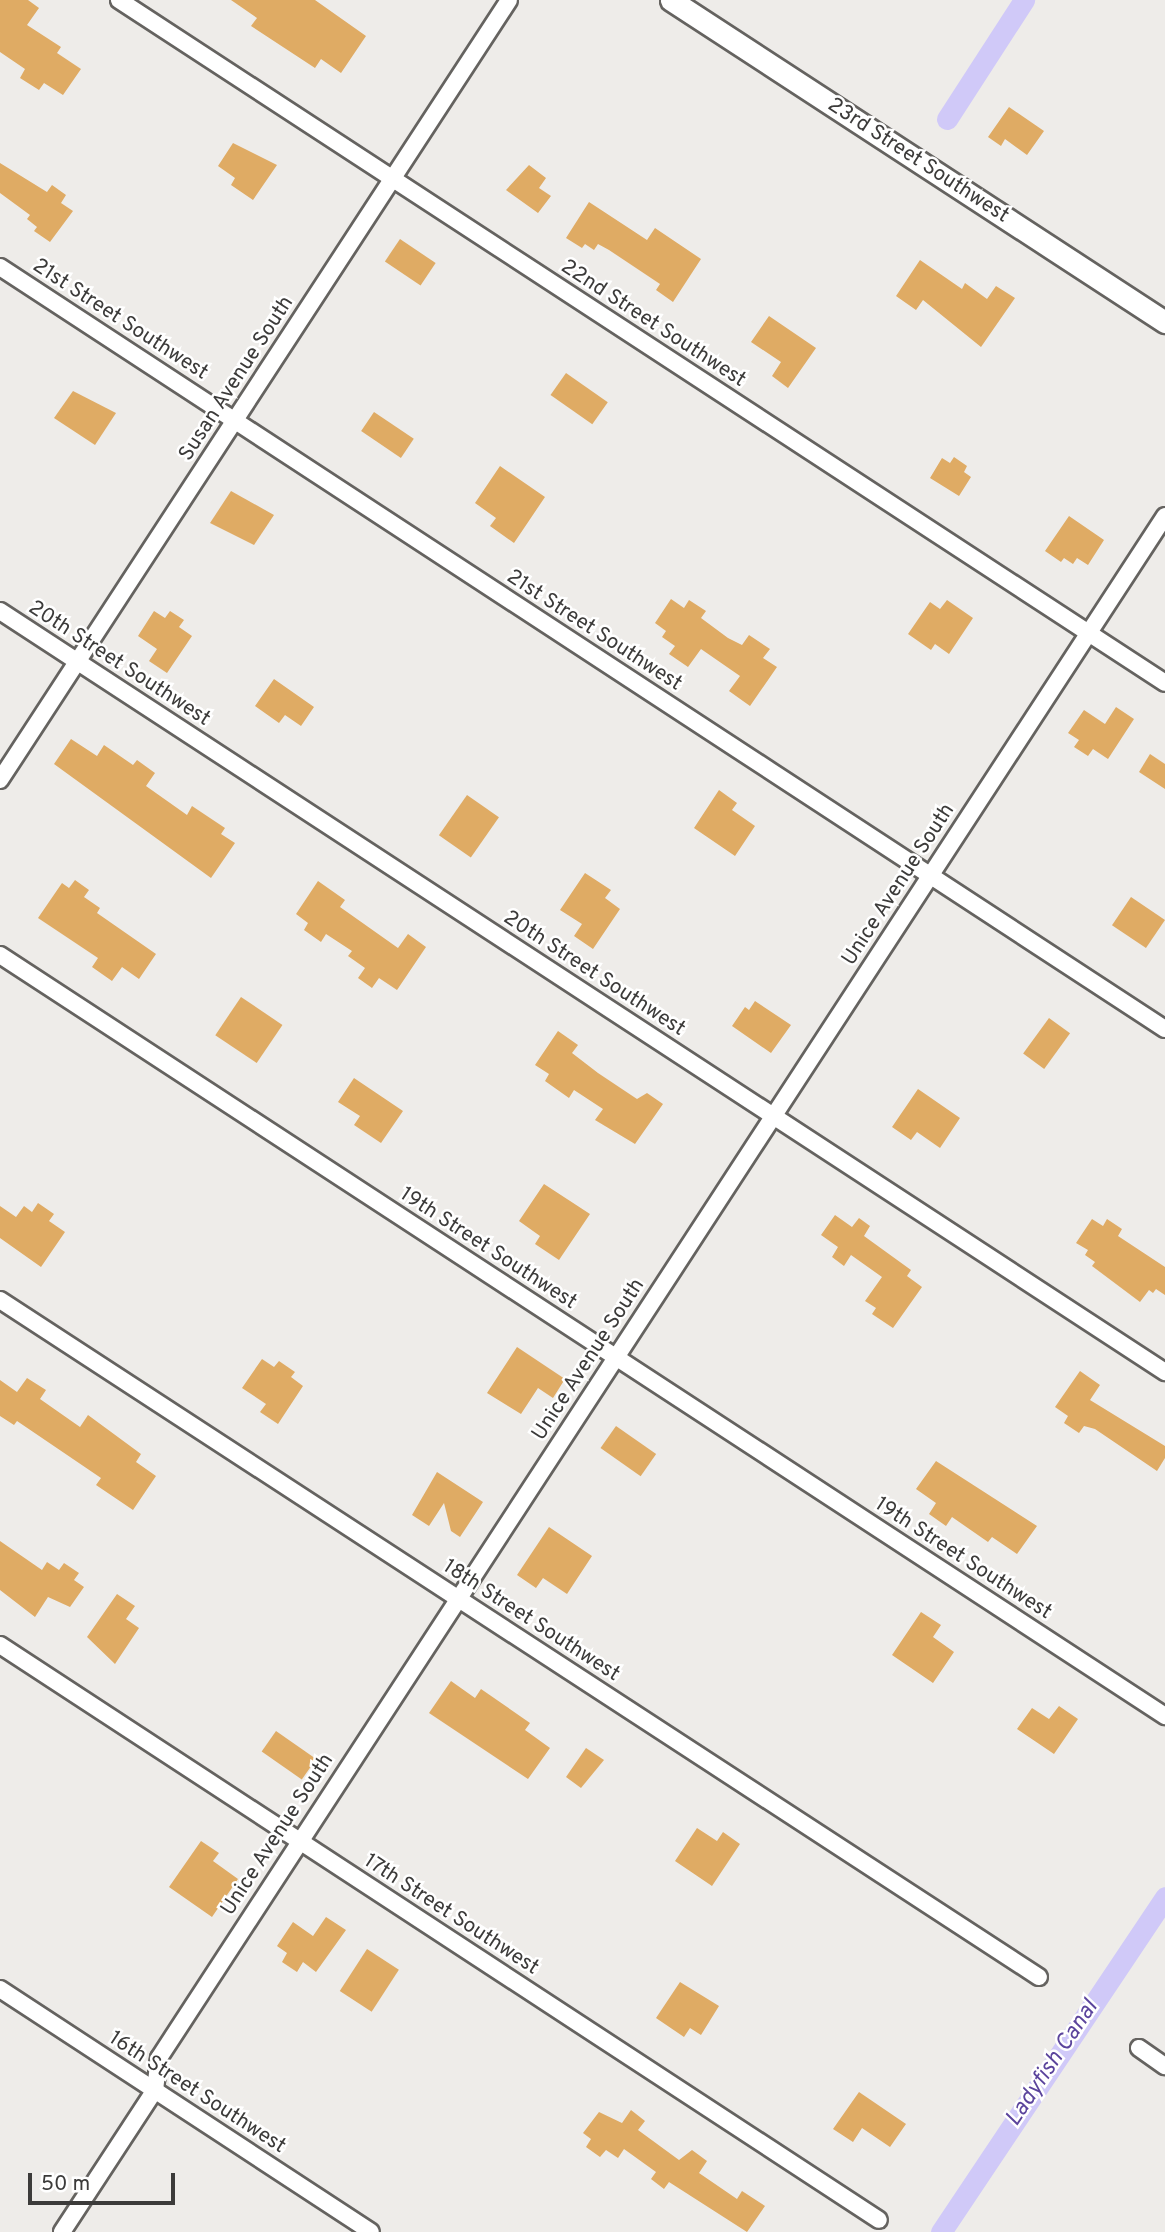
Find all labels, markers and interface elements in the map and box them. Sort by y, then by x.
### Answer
street label: 23rd Street Southwest [823,93,1013,229]
street label: 21st Street Southwest [28,254,212,386]
street label: 22nd Street Southwest [556,255,750,393]
street label: Susan Avenue South [174,291,300,467]
street label: 21st Street Southwest [502,565,686,697]
street label: 20th Street Southwest [23,596,215,732]
street label: Unice Avenue South [837,799,961,971]
street label: 20th Street Southwest [498,906,690,1042]
street label: 19th Street Southwest [395,1182,581,1316]
street label: Unice Avenue South [527,1274,651,1446]
street label: 19th Street Southwest [870,1492,1056,1626]
street label: 18th Street Southwest [438,1554,624,1688]
street label: Unice Avenue South [216,1749,340,1921]
street label: 17th Street Southwest [359,1849,543,1981]
water label: Ladyfish Canal [1001,1996,1105,2132]
street label: 16th Street Southwest [104,2026,290,2160]
scale bar [32,2158,178,2202]
text: 50 m [41,2171,90,2198]

